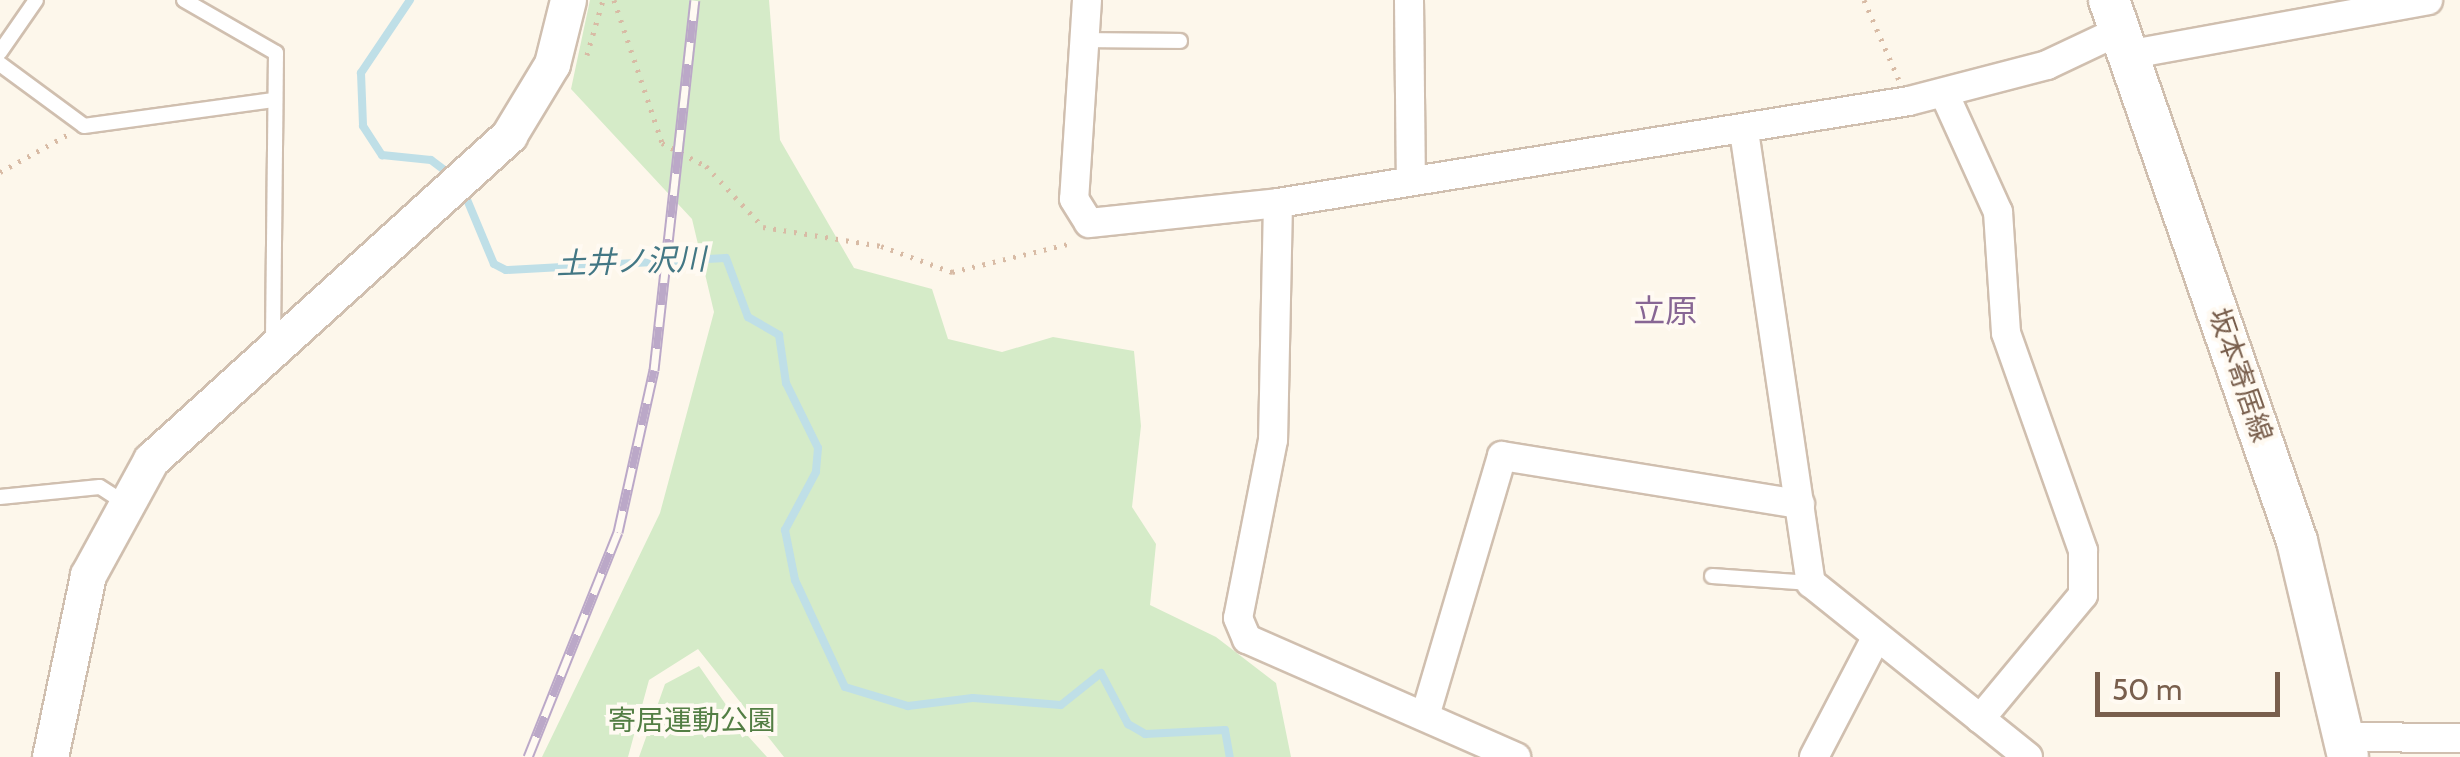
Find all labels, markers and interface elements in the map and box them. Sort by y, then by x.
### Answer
water label: 土井ノ沢川 [555,241,707,283]
district label: 立原 [1633,292,1697,330]
street label: 坂本寄居線 [2202,303,2280,447]
scale bar [2100,652,2285,714]
text: 50 m [2112,671,2182,708]
park label: 寄居運動公園 [608,703,776,737]

